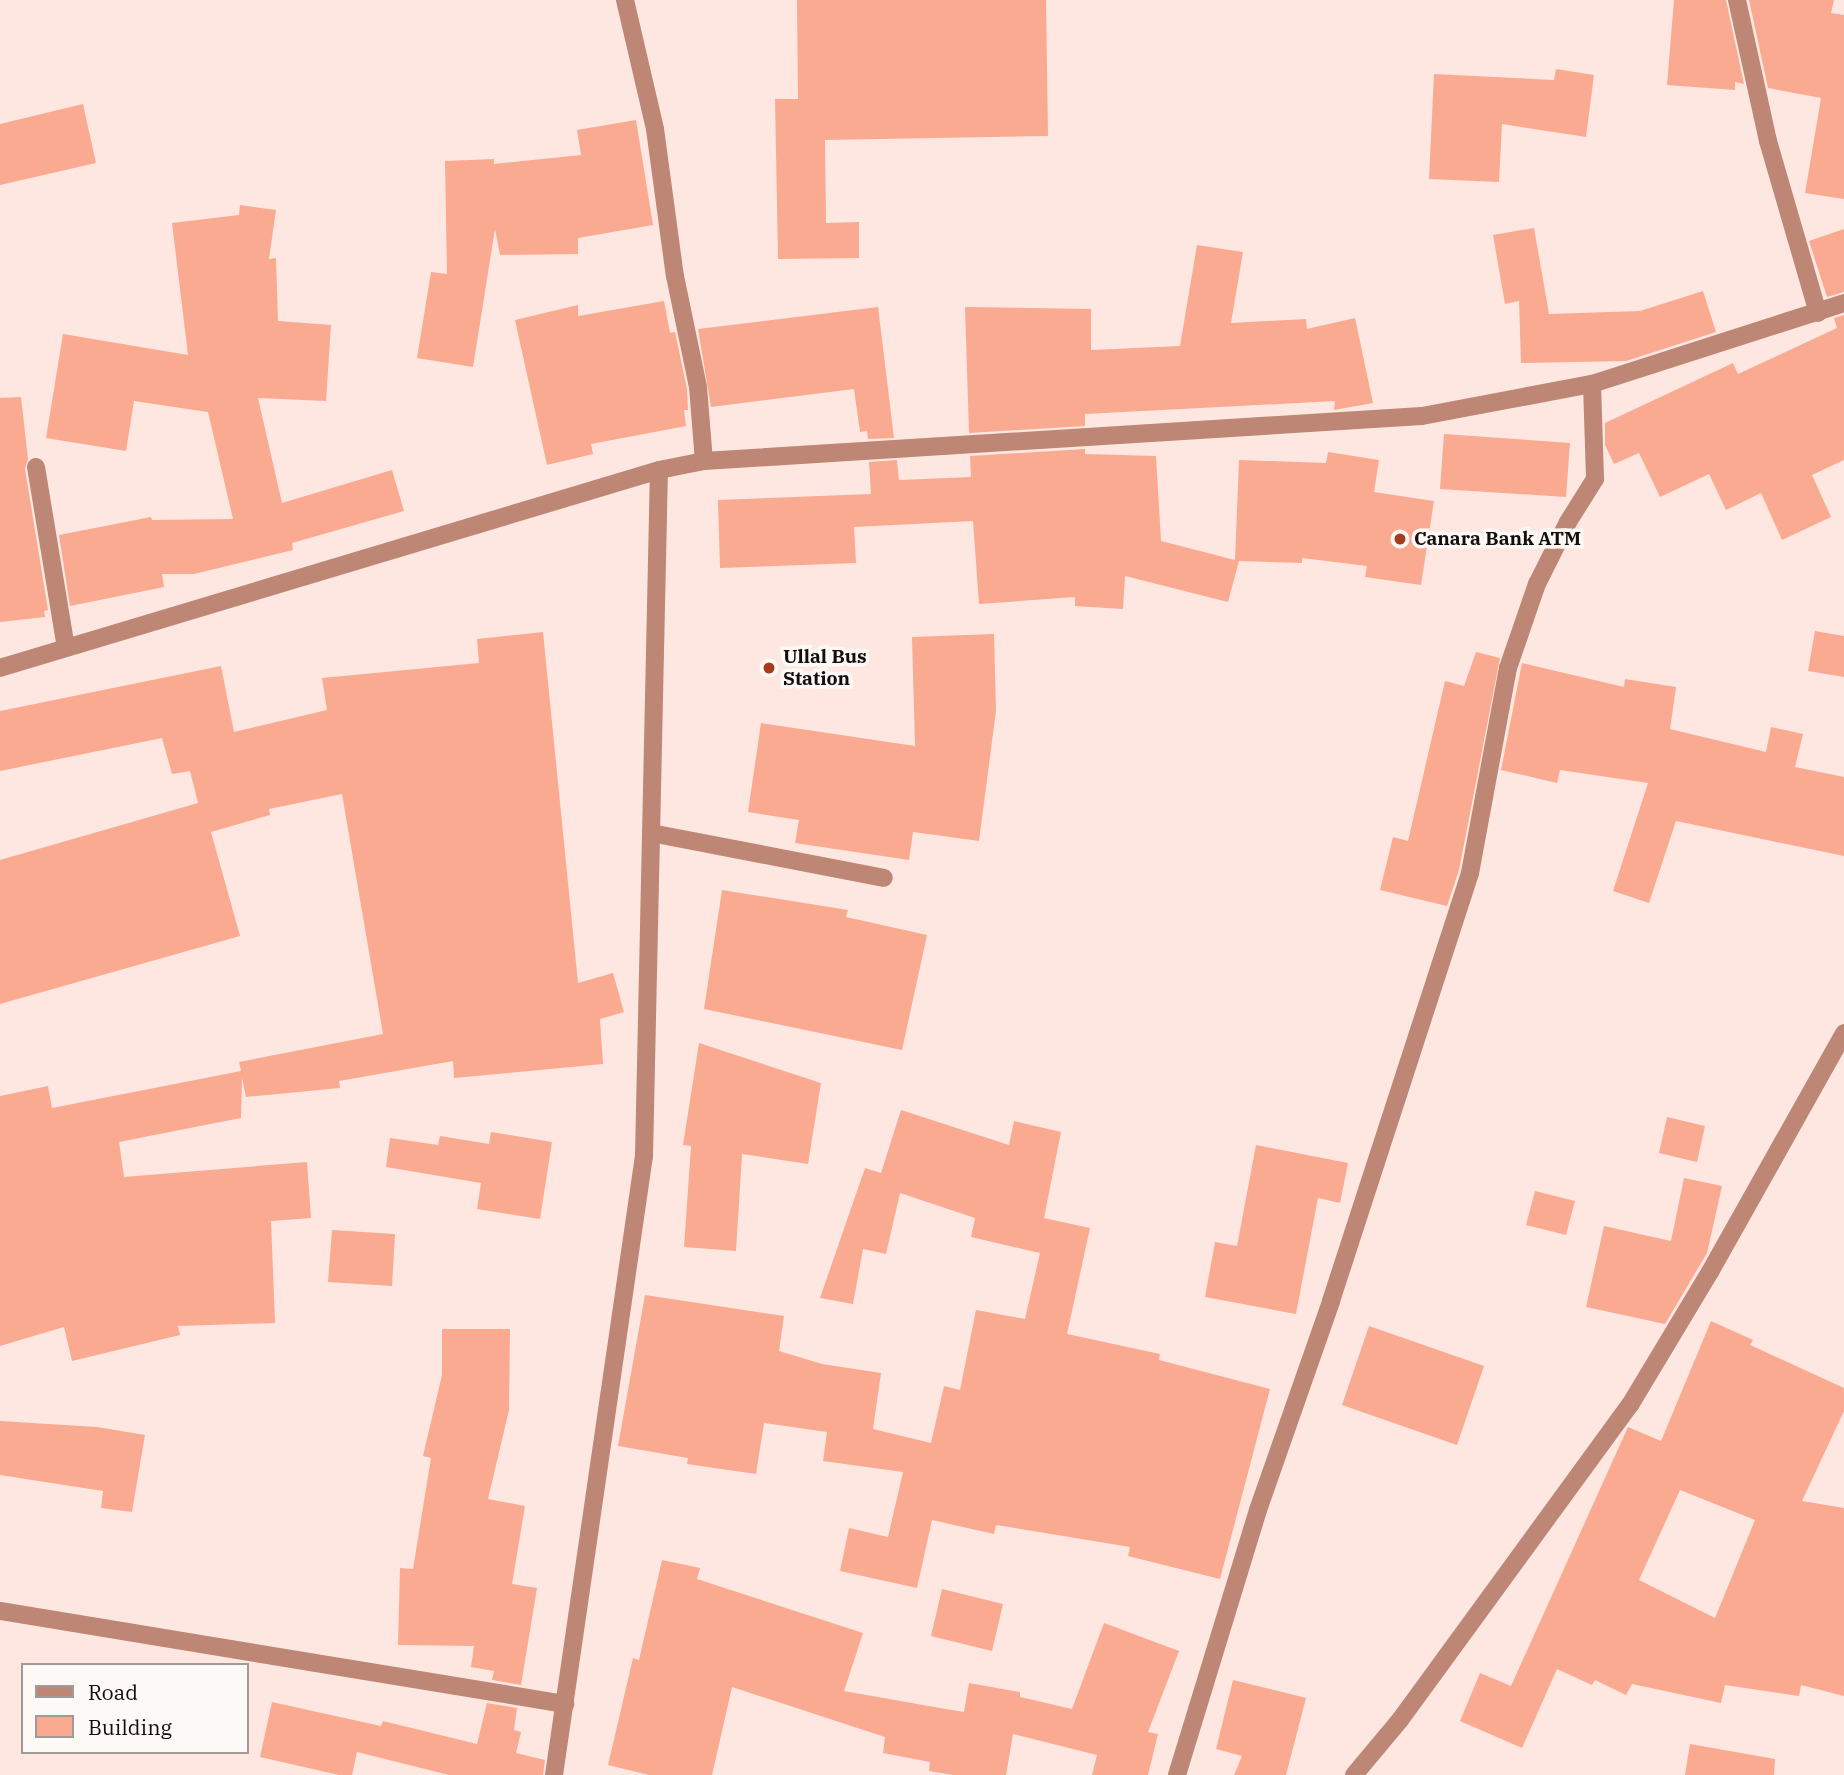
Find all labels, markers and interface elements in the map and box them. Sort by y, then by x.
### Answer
place label: Canara Bank ATM [1414,528,1581,550]
marker: Canara Bank ATM [1392,531,1408,547]
place label: Ullal Bus Station [783,646,867,690]
marker: Ullal Bus Station [761,660,777,676]
legend [21,1663,248,1754]
text: Road [88,1678,138,1706]
text: Building [88,1713,172,1741]

